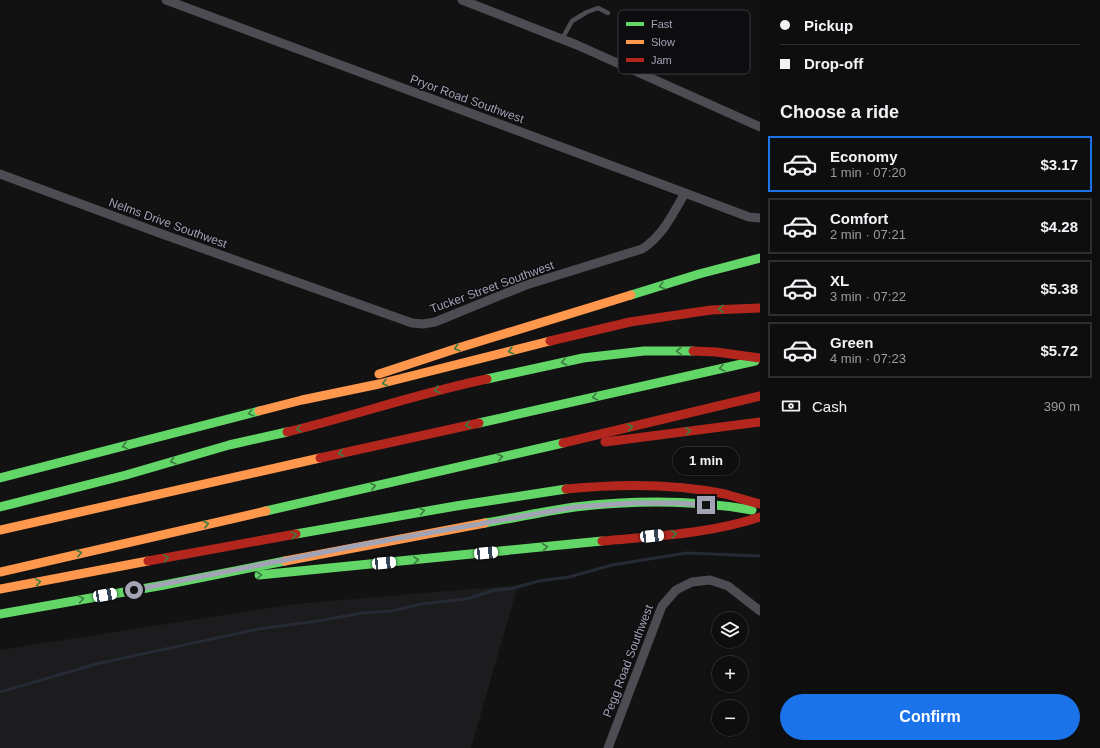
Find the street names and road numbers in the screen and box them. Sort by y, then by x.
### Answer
street label: Pryor Road Southwest [408,72,526,126]
street label: Nelms Drive Southwest [107,195,230,251]
street label: Tucker Street Southwest [428,258,557,316]
street label: Pegg Road Southwest [600,602,656,719]

